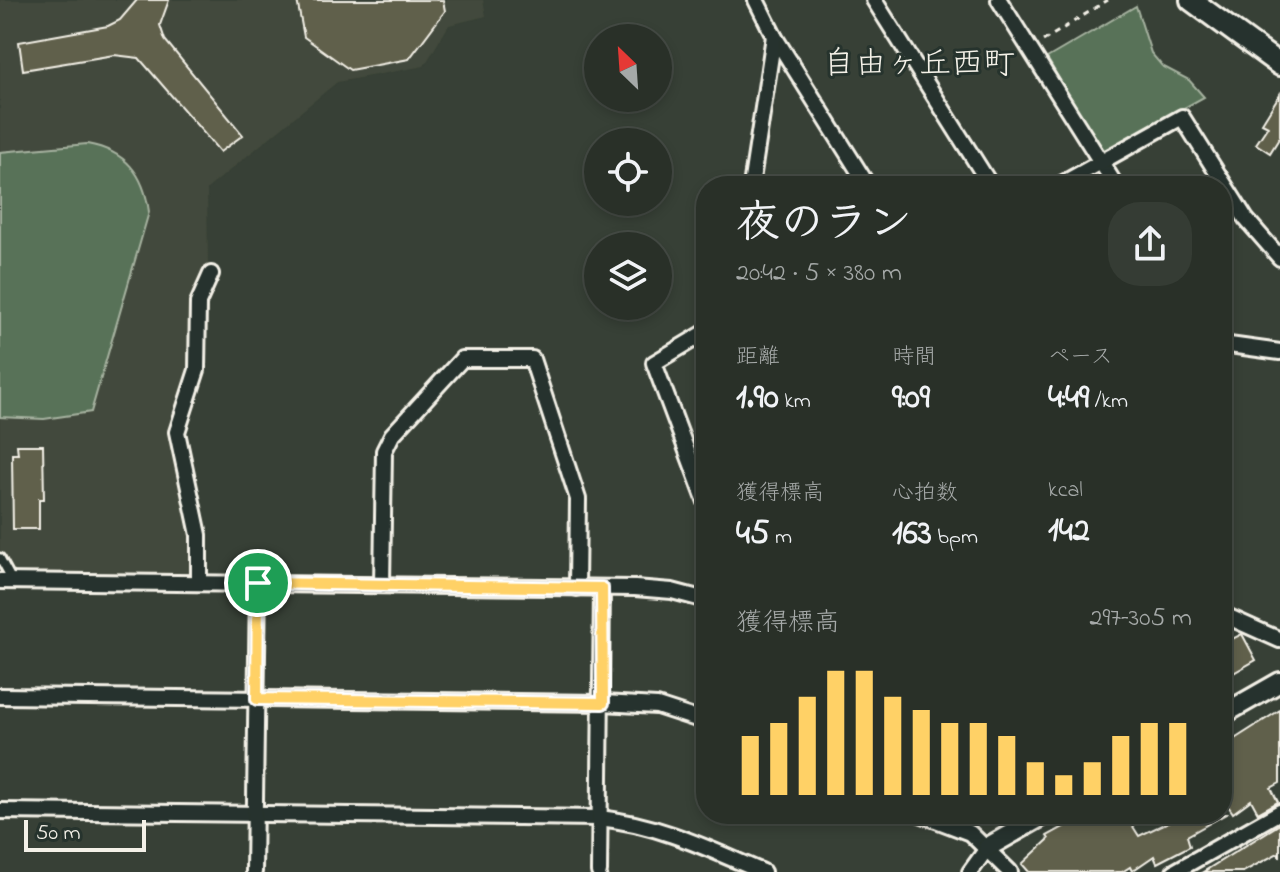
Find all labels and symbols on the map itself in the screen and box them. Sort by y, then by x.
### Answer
north arrow [584,24,672,112]
district label: 自由ヶ丘西町 [823,42,1015,89]
pin [224,549,292,617]
scale bar [24,816,146,852]

